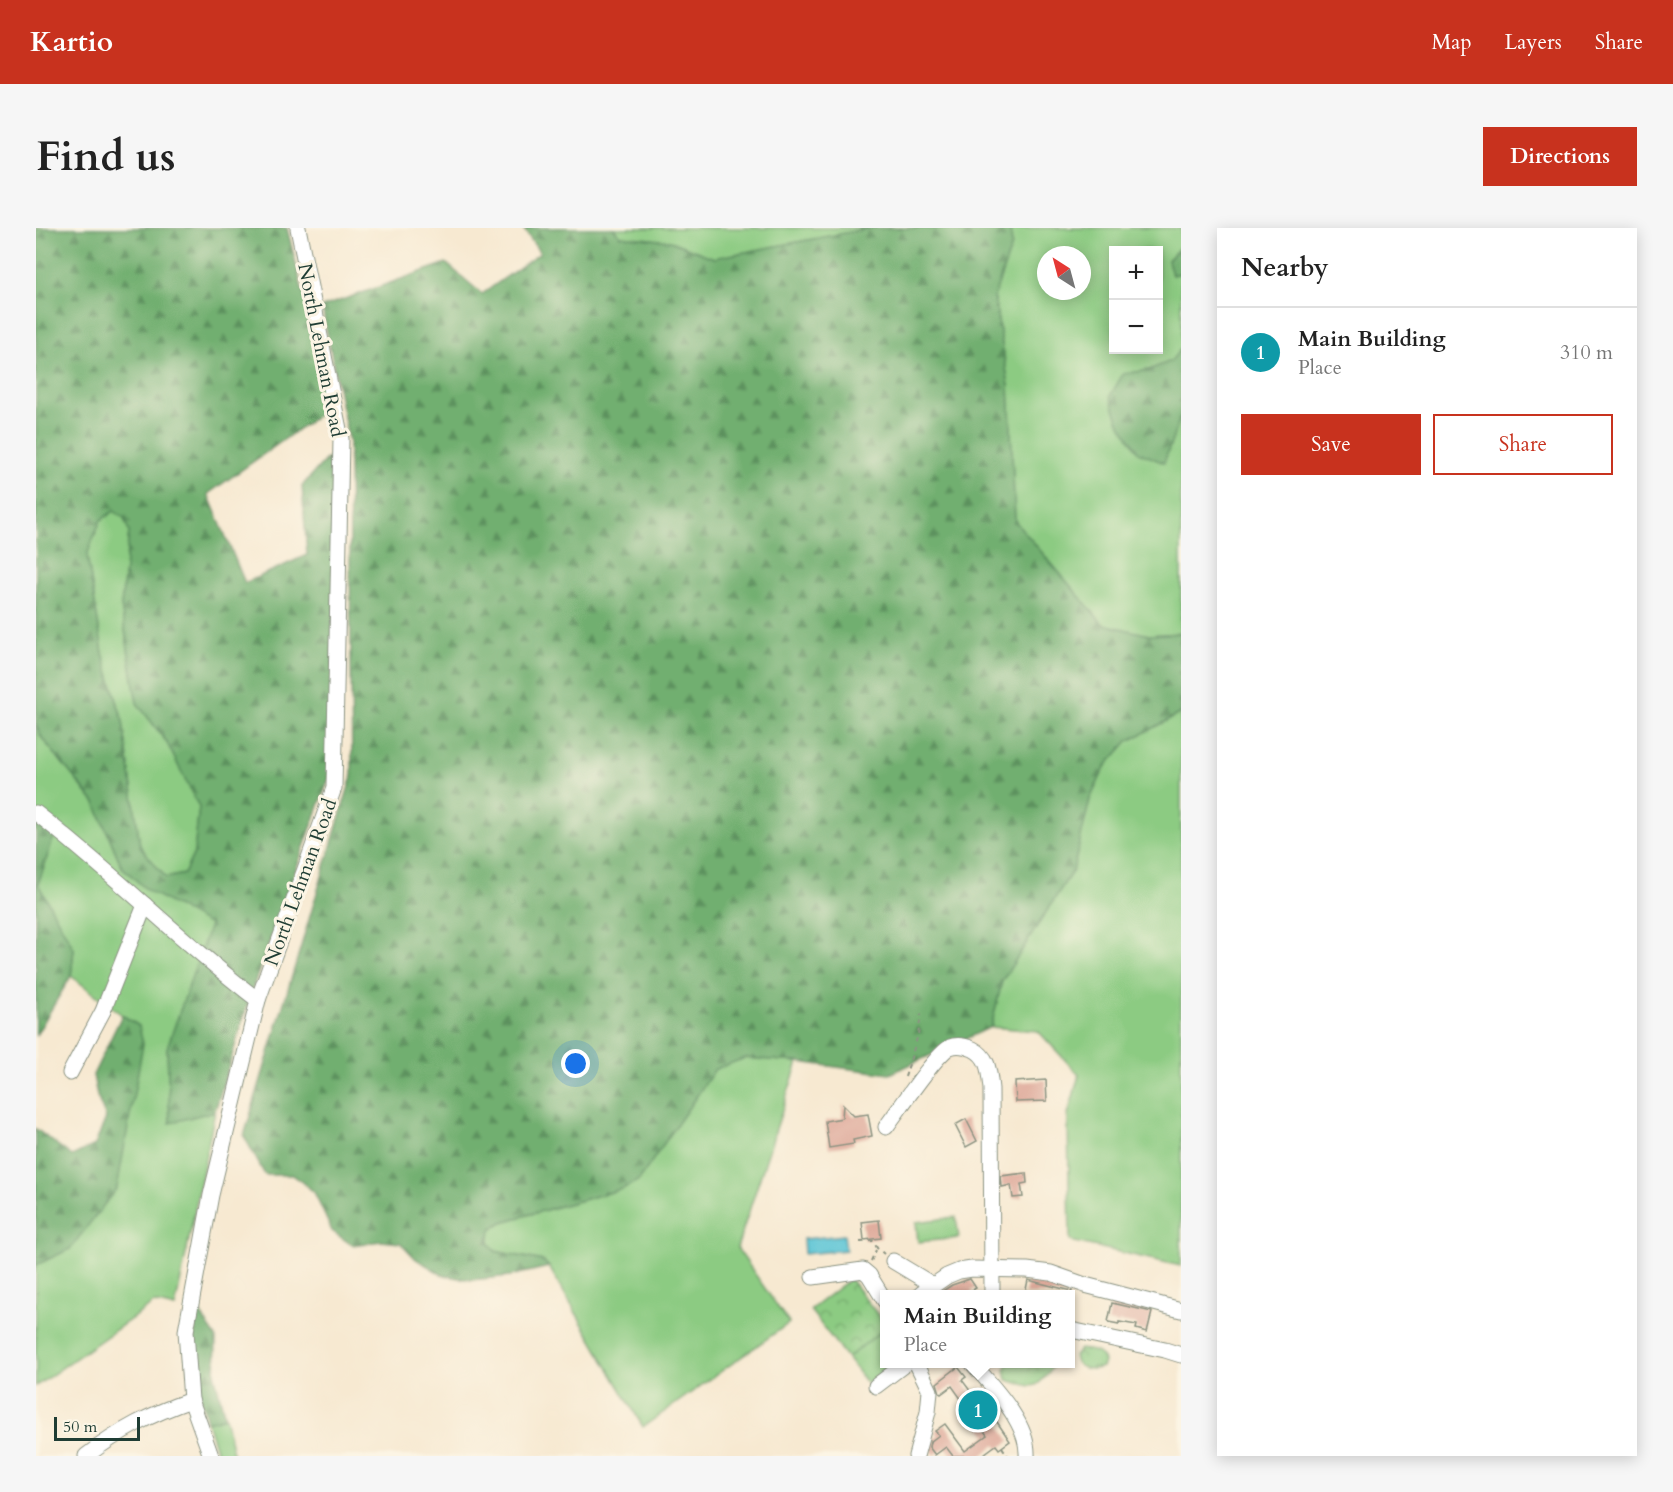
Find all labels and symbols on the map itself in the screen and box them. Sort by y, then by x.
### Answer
north arrow [1037,246,1091,300]
street label: North Lehman Road [291,261,352,440]
street label: North Lehman Road [258,794,343,970]
your location [561,1049,590,1078]
pin: 1 [958,1388,998,1432]
scale bar [54,1414,140,1442]

